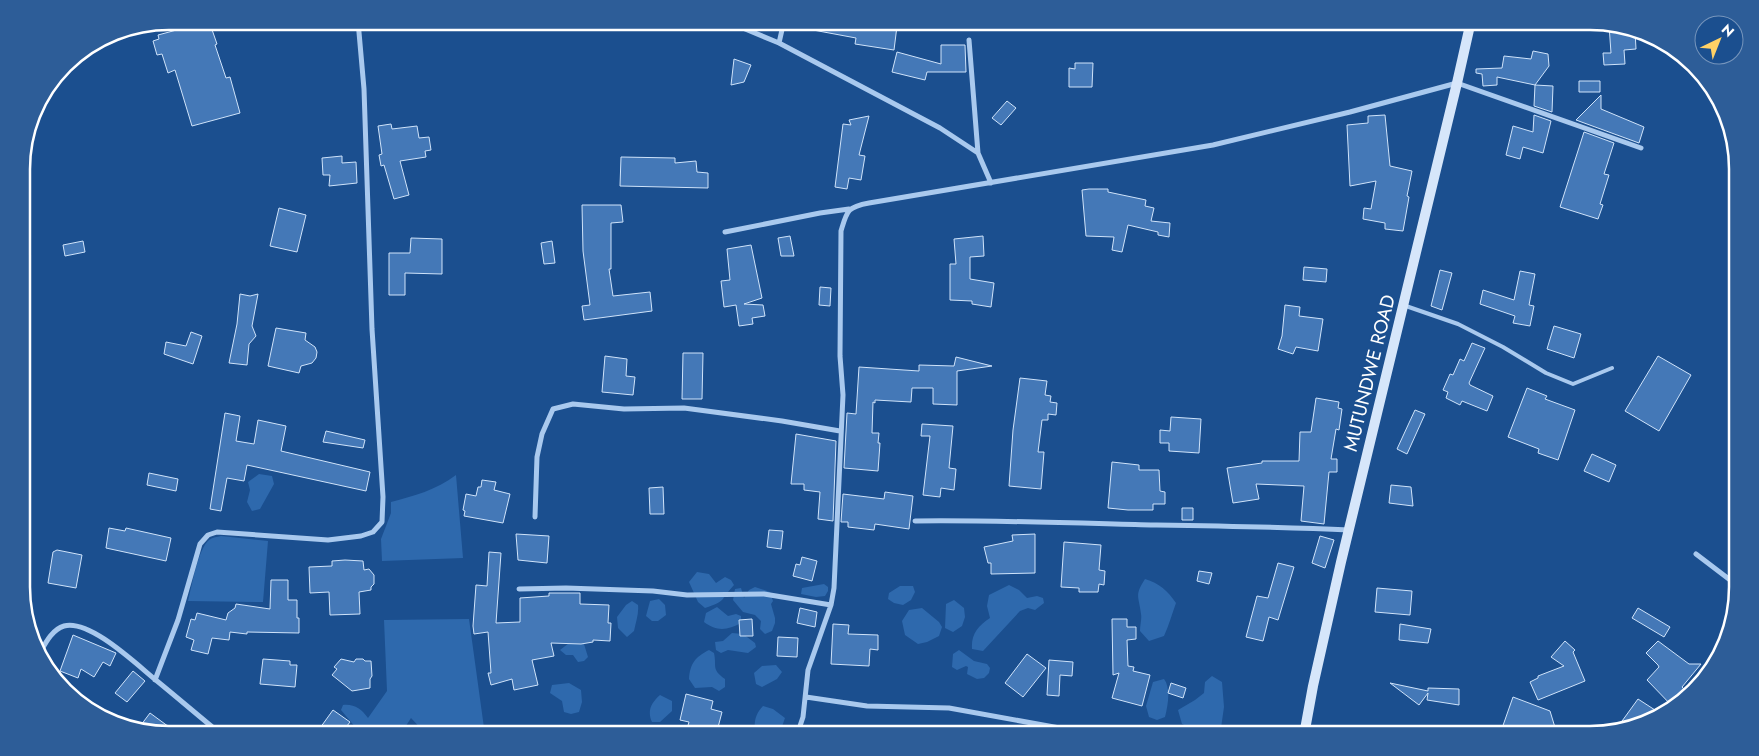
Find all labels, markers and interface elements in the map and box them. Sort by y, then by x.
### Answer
north arrow [1694,15,1744,65]
text: N [1717,19,1739,42]
street label: MUTUNDWE ROAD [1337,292,1402,454]

